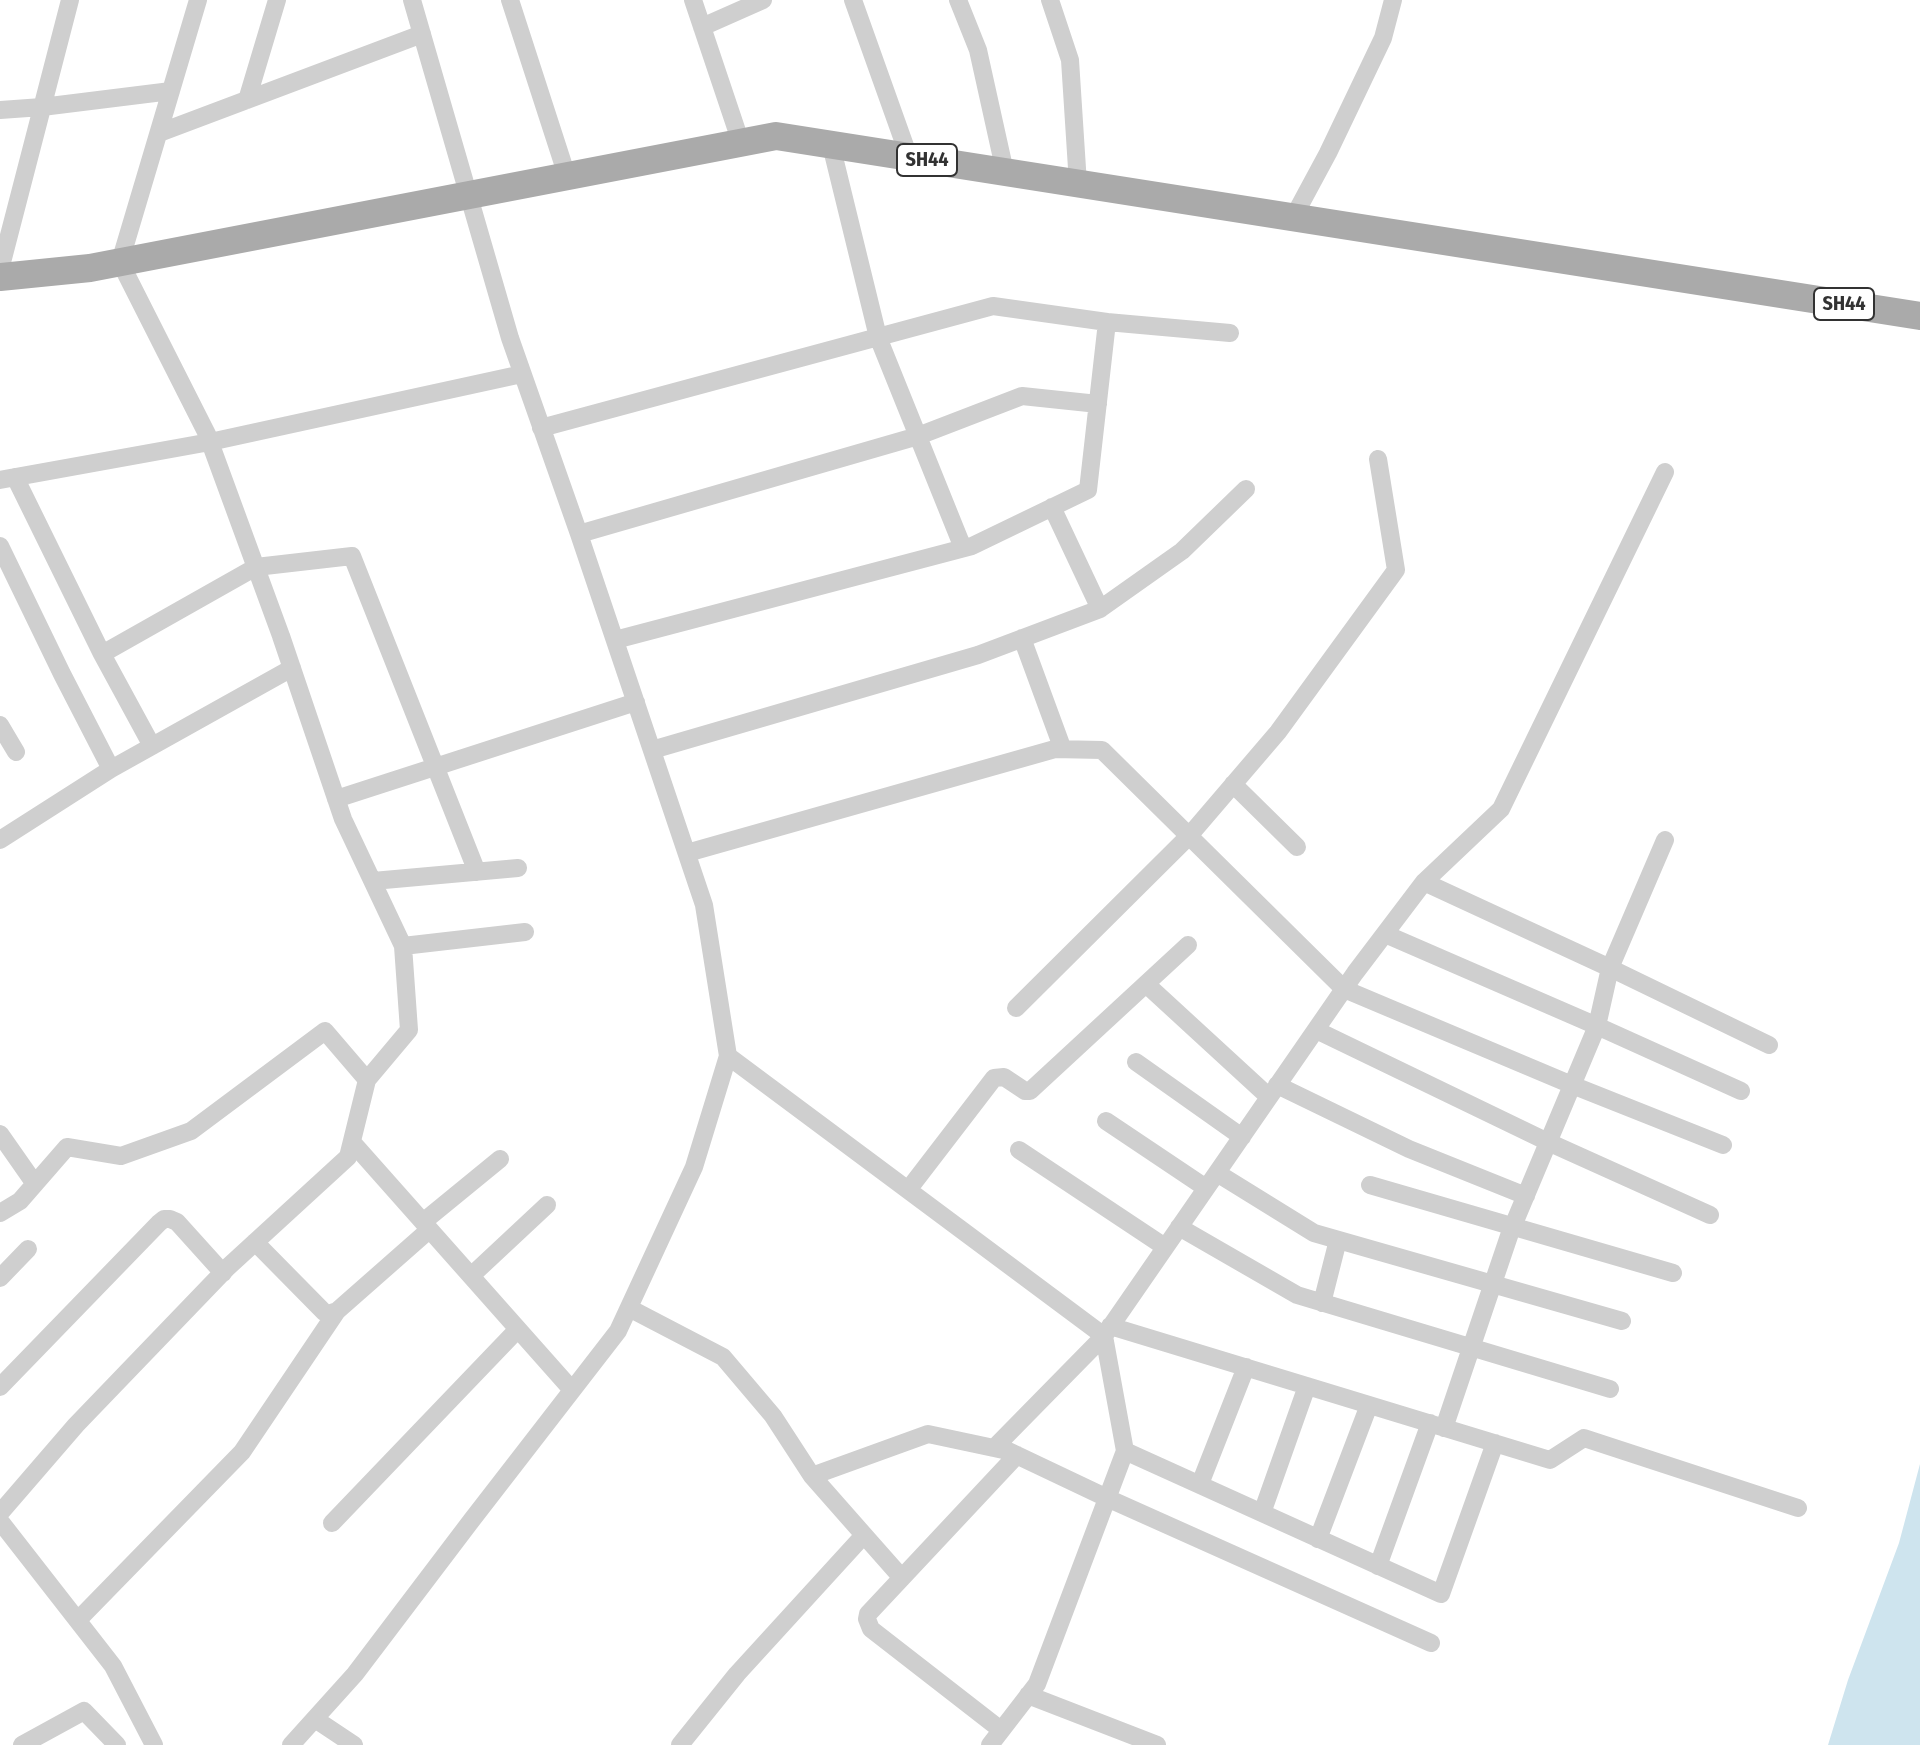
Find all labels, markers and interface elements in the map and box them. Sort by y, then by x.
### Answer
road number: SH44 [897,144,957,176]
road number: SH44 [1814,288,1874,320]

